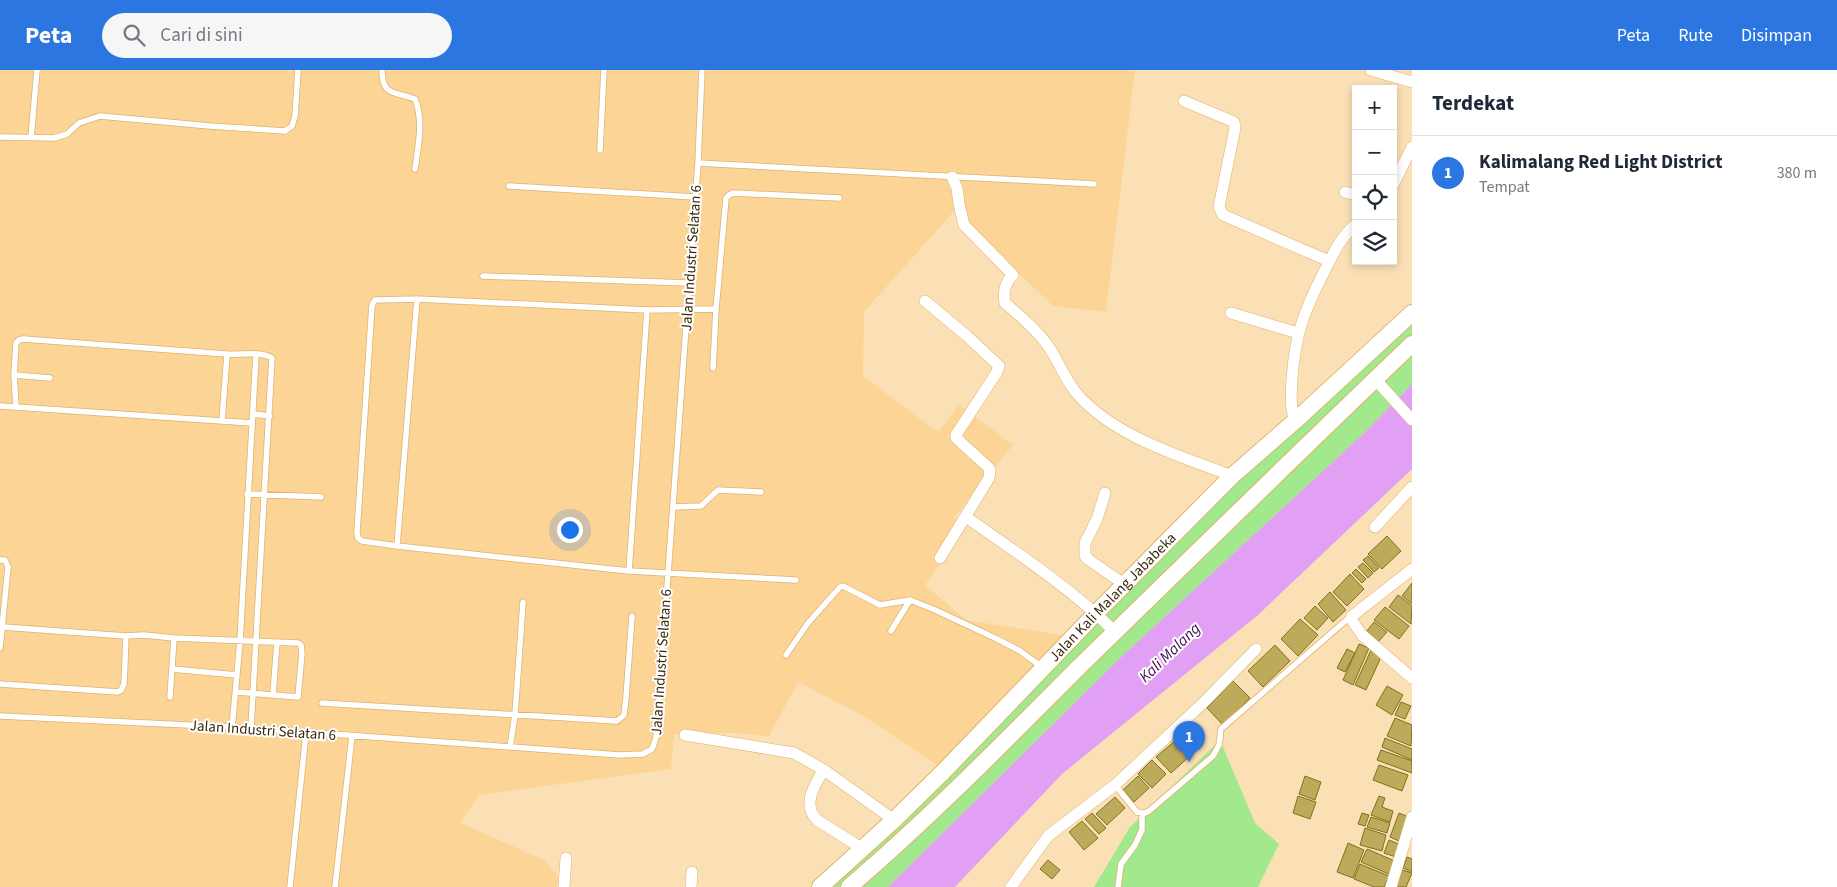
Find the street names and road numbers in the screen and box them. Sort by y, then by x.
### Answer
street label: Jalan Industri Selatan 6 [676,184,707,332]
street label: Jalan Kali Malang Jababeka [1046,527,1180,665]
street label: Jalan Industri Selatan 6 [646,588,677,736]
street label: Jalan Industri Selatan 6 [189,715,337,746]

